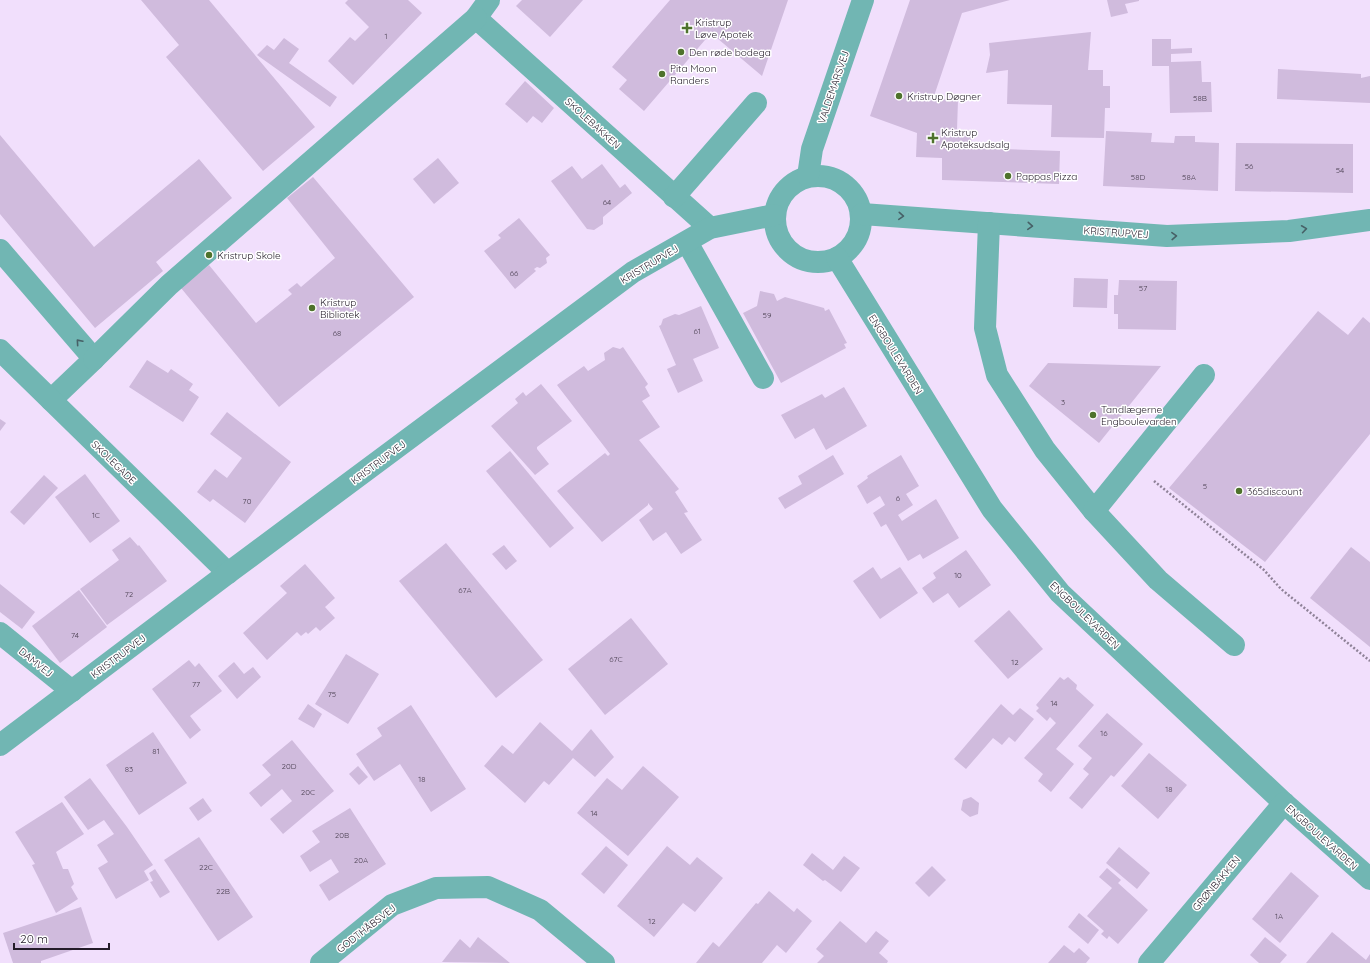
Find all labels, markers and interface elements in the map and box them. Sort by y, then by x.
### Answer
place label: Kristrup Løve Apotek [695,16,753,41]
marker: Kristrup Løve Apotek [682,23,692,33]
house number: 1 [385,31,388,41]
place label: Den røde bodega [689,46,771,59]
marker: Den røde bodega [676,47,686,57]
street label: VALDEMARSVEJ [815,49,852,125]
place label: Pita Moon Randers [670,62,716,87]
marker: Pita Moon Randers [657,69,667,79]
place label: Kristrup Døgner [907,90,981,103]
marker: Kristrup Døgner [894,91,904,101]
house number: 58B [1193,93,1207,103]
street label: SKOLEBAKKEN [562,95,623,152]
place label: Kristrup Apoteksudsalg [941,126,1010,151]
marker: Kristrup Apoteksudsalg [928,133,938,143]
house number: 56 [1245,161,1254,171]
house number: 54 [1336,165,1344,175]
place label: Pappas Pizza [1016,170,1077,183]
marker: Pappas Pizza [1003,171,1013,181]
house number: 58D [1131,172,1145,182]
house number: 58A [1182,172,1196,182]
house number: 64 [603,197,611,207]
one-way arrow [898,212,904,221]
one-way arrow [1027,221,1033,230]
street label: KRISTRUPVEJ [1083,224,1149,241]
one-way arrow [1301,225,1307,234]
one-way arrow [1171,231,1177,240]
street label: KRISTRUPVEJ [618,242,681,287]
place label: Kristrup Skole [217,249,281,262]
marker: Kristrup Skole [204,250,214,260]
house number: 66 [510,268,519,278]
house number: 57 [1139,283,1147,293]
place label: Kristrup Bibliotek [320,296,360,321]
marker: Kristrup Bibliotek [307,303,317,313]
house number: 59 [763,310,772,320]
street label: ENGBOULEVARDEN [866,312,925,397]
house number: 61 [693,326,701,336]
house number: 68 [333,328,341,338]
one-way arrow [77,340,84,347]
house number: 3 [1061,397,1065,407]
place label: Tandlægerne Engboulevarden [1101,403,1177,428]
marker: Tandlægerne Engboulevarden [1088,410,1098,420]
street label: SKOLEGADE [89,438,139,487]
street label: KRISTRUPVEJ [348,438,408,487]
house number: 5 [1203,481,1207,491]
place label: 365discount [1247,485,1303,498]
marker: 365discount [1234,486,1244,496]
house number: 6 [896,493,901,503]
house number: 70 [243,496,252,506]
house number: 1C [92,510,100,520]
house number: 10 [954,570,962,580]
street label: ENGBOULEVARDEN [1047,579,1122,652]
house number: 67A [458,585,472,595]
house number: 72 [125,589,134,599]
house number: 74 [71,630,79,640]
street label: KRISTRUPVEJ [88,632,148,681]
street label: DAMVEJ [16,645,55,680]
house number: 67C [609,654,623,664]
house number: 12 [1011,657,1019,667]
house number: 77 [192,679,200,689]
house number: 75 [328,689,336,699]
house number: 14 [1050,698,1058,708]
house number: 16 [1100,728,1108,738]
house number: 81 [152,746,160,756]
house number: 20D [282,761,297,771]
house number: 83 [125,764,133,774]
house number: 18 [418,774,426,784]
house number: 18 [1165,784,1173,794]
house number: 20C [301,787,315,797]
street label: ENGBOULEVARDEN [1283,802,1360,873]
house number: 14 [590,808,598,818]
house number: 20B [335,830,349,840]
street label: GRØNBAKKEN [1190,853,1243,913]
house number: 20A [354,855,368,865]
house number: 22C [199,862,213,872]
house number: 22B [216,886,230,896]
street label: GODTHÅBSVEJ [334,901,398,955]
house number: 1A [1275,911,1283,921]
house number: 12 [648,916,656,926]
scale bar [14,925,109,951]
text: 20 m [20,931,48,946]

